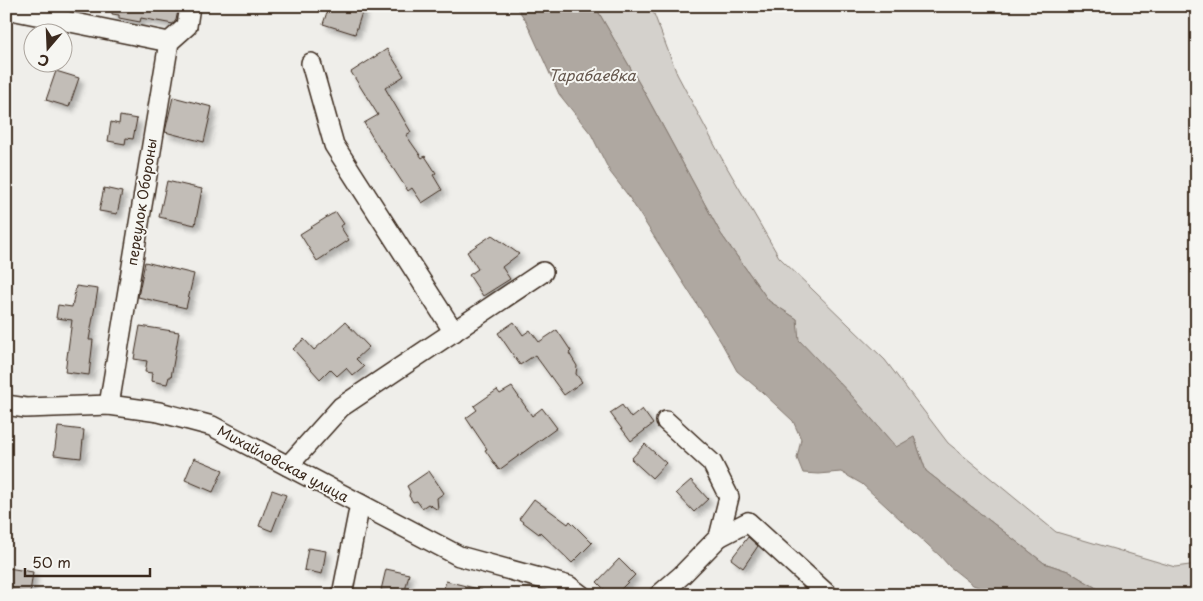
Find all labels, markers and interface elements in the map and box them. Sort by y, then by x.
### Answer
north arrow [22,22,72,72]
text: С [35,49,52,72]
water label: Тарабаевка [548,63,636,86]
street label: переулок Обороны [121,137,162,267]
street label: Михайловская улица [214,420,353,507]
scale bar [25,546,150,578]
text: 50 m [32,550,71,573]

